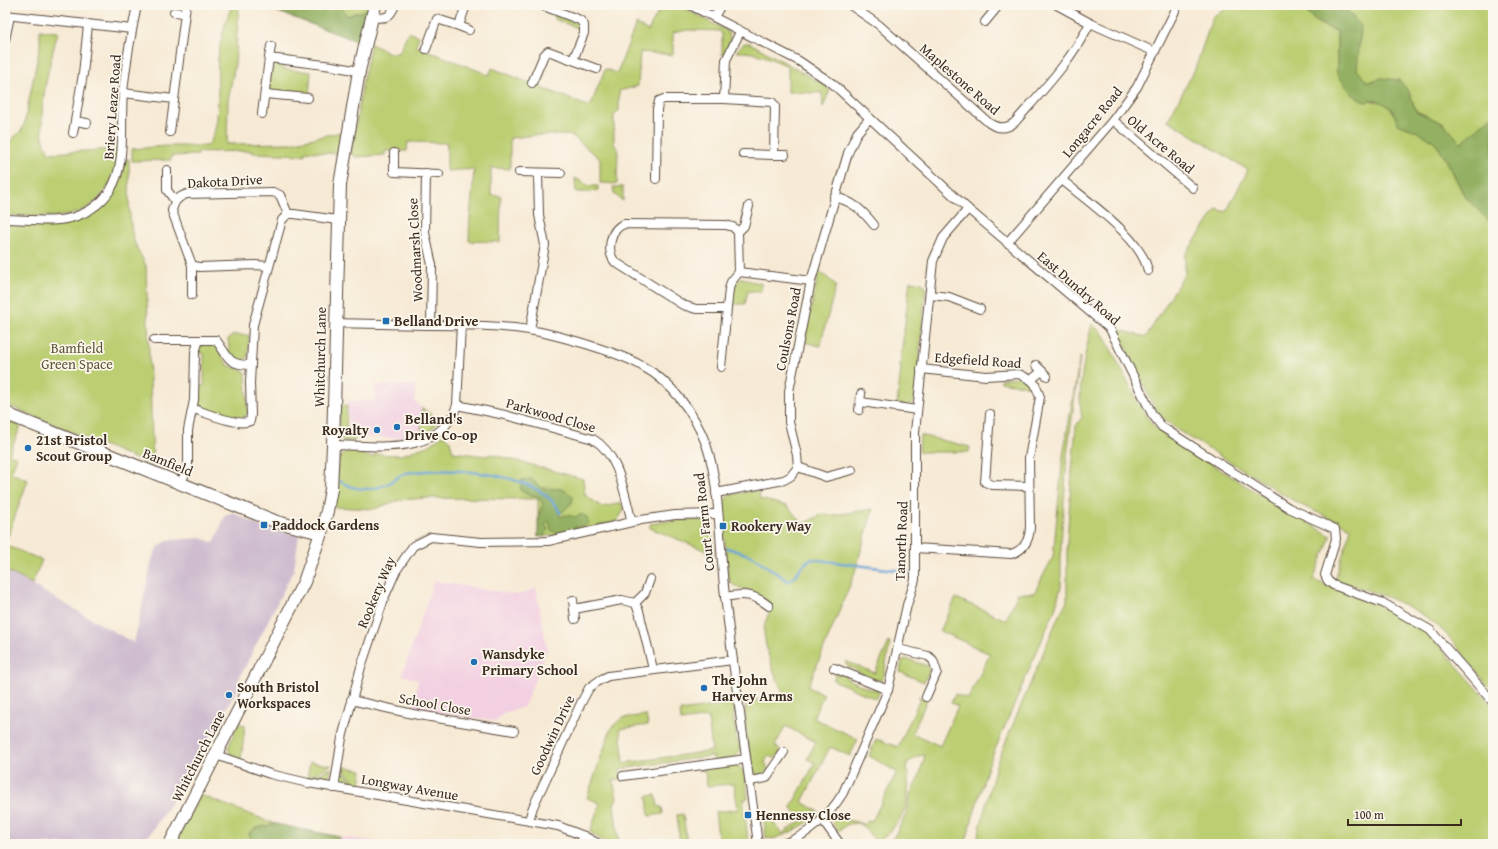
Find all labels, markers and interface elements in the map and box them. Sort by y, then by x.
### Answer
street label: Maplestone Road [915,38,1005,120]
street label: Briery Leaze Road [98,53,126,160]
street label: Longacre Road [1057,82,1127,162]
street label: Old Acre Road [1123,110,1199,178]
street label: Dakota Drive [187,169,263,193]
street label: Woodmarsh Close [402,197,428,303]
street label: East Dundry Road [1033,246,1125,330]
street label: Coulsons Road [770,285,806,373]
street label: Whitchurch Lane [309,306,331,407]
place label: Belland Drive [394,311,479,331]
marker: Belland Drive [381,316,391,326]
park label: Bamfield Green Space [41,338,113,374]
street label: Edgefield Road [934,347,1023,373]
street label: Parkwood Close [504,393,599,437]
place label: Belland's Drive Co-op [405,409,478,445]
place label: Royalty [322,420,370,440]
marker: Belland's Drive Co-op [392,422,402,432]
marker: Royalty [372,425,382,435]
place label: 21st Bristol Scout Group [36,430,112,466]
marker: 21st Bristol Scout Group [23,443,33,453]
street label: Bamfield [140,443,197,481]
street label: Court Farm Road [689,471,719,572]
street label: Tanorth Road [890,500,912,581]
place label: Paddock Gardens [272,515,379,535]
place label: Rookery Way [731,516,812,536]
marker: Paddock Gardens [259,520,269,530]
marker: Rookery Way [718,521,728,531]
street label: Rookery Way [352,553,400,631]
place label: Wansdyke Primary School [482,644,579,680]
marker: Wansdyke Primary School [469,657,479,667]
place label: The John Harvey Arms [712,670,793,706]
place label: South Bristol Workspaces [237,677,320,713]
marker: The John Harvey Arms [699,683,709,693]
street label: School Close [397,688,473,720]
marker: South Bristol Workspaces [224,690,234,700]
street label: Goodwin Drive [525,691,579,778]
street label: Whitchurch Lane [166,706,230,805]
street label: Longway Avenue [360,769,461,805]
scale bar [1348,801,1461,827]
place label: Hennessy Close [756,805,851,825]
text: 100 m [1354,806,1384,823]
marker: Hennessy Close [743,810,753,820]

